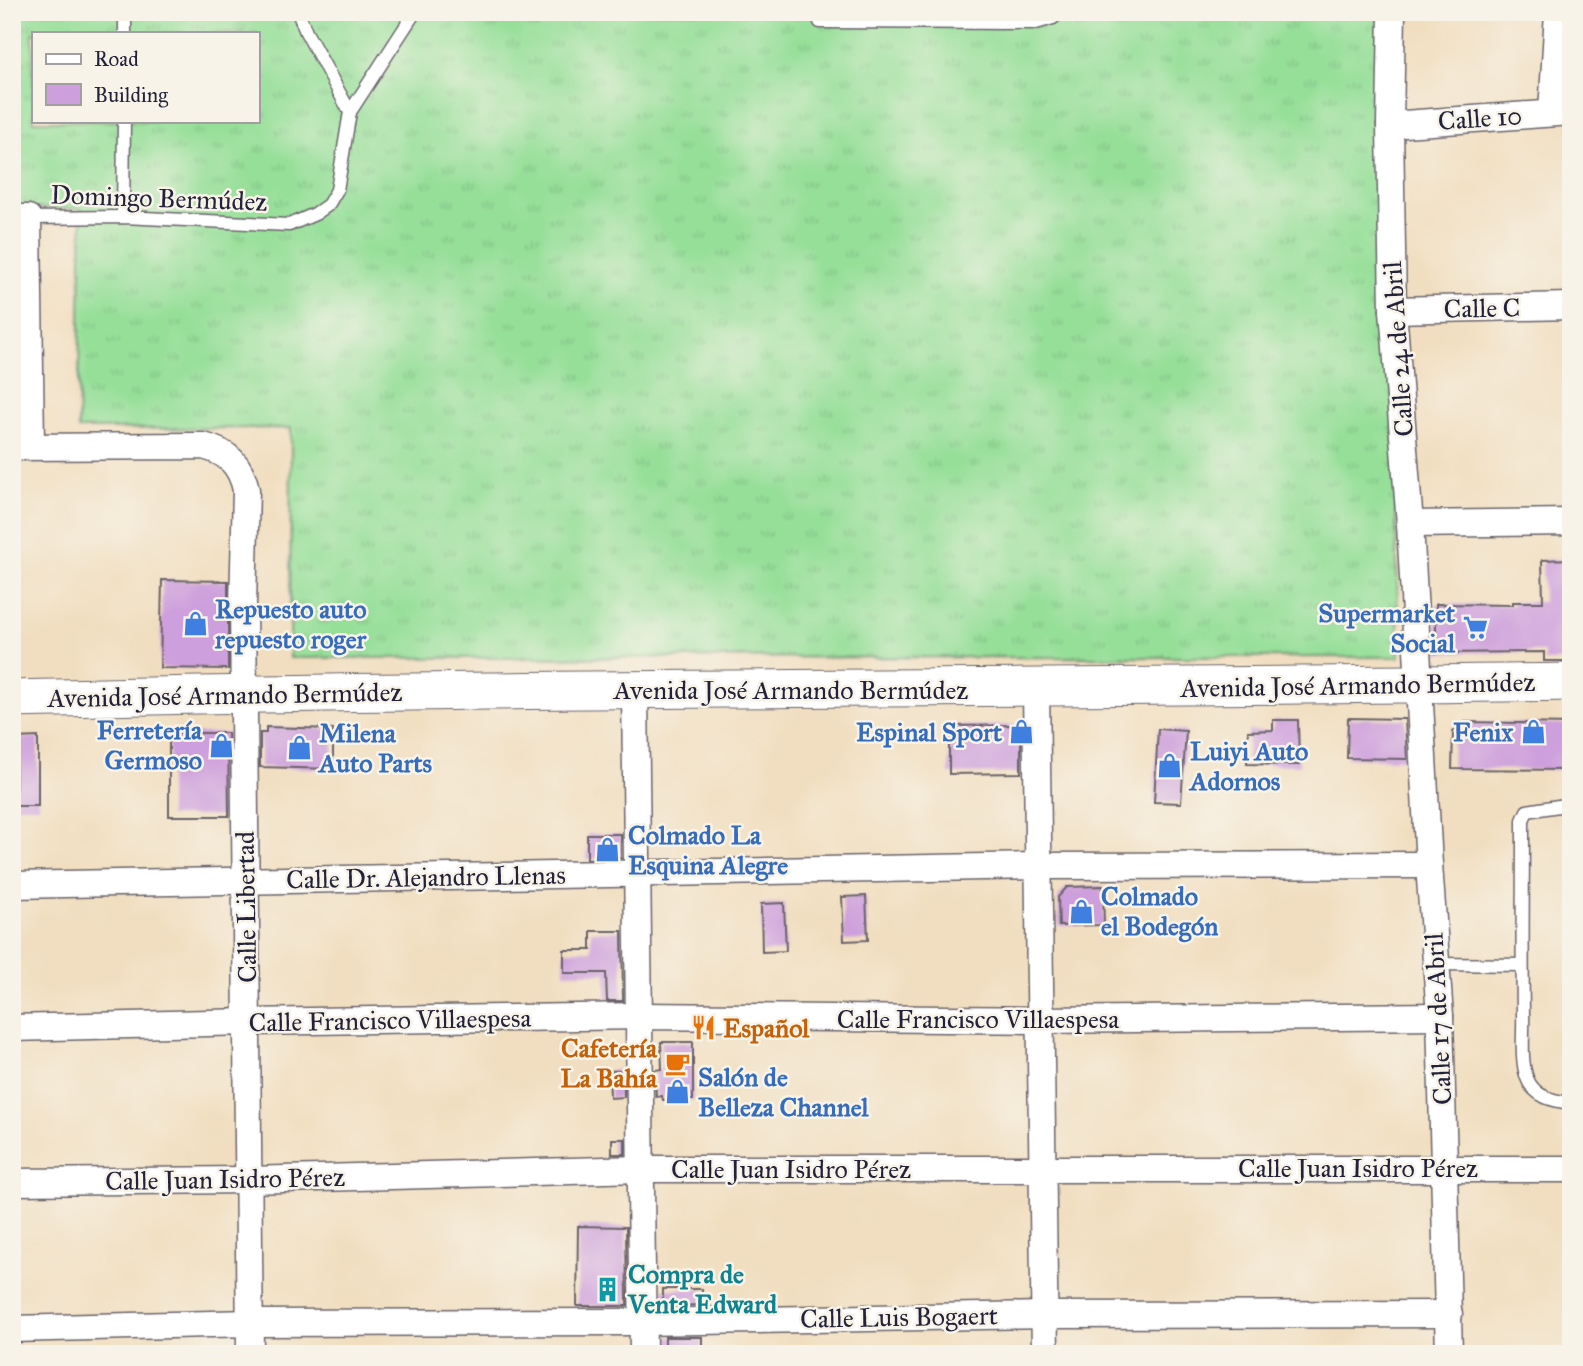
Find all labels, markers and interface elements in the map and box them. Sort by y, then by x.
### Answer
legend [32,32,259,122]
text: Road [94,46,139,72]
text: Building [94,82,168,108]
street label: Calle 10 [1437,99,1523,137]
street label: Domingo Bermúdez [50,178,268,218]
street label: Calle 24 de Abril [1376,260,1420,438]
street label: Calle C [1443,291,1521,325]
place label: Repuesto auto repuesto roger [214,593,368,656]
place label: Supermarket Social [1318,597,1456,659]
shop icon: Repuesto auto repuesto roger [181,610,209,638]
supermarket icon: Supermarket Social [1461,614,1489,642]
street label: Avenida José Armando Bermúdez [1179,666,1536,704]
street label: Avenida José Armando Bermúdez [613,674,968,706]
street label: Avenida José Armando Bermúdez [46,676,403,714]
place label: Ferretería Germoso [97,714,203,776]
place label: Espinal Sport [856,716,1003,748]
place label: Fenix [1453,716,1513,748]
place label: Milena Auto Parts [317,717,433,779]
shop icon: Espinal Sport [1008,718,1036,746]
shop icon: Fenix [1519,718,1547,746]
shop icon: Ferretería Germoso [208,731,236,759]
shop icon: Milena Auto Parts [285,734,313,762]
place label: Luiyi Auto Adornos [1188,735,1308,797]
shop icon: Luiyi Auto Adornos [1156,752,1184,780]
place label: Colmado La Esquina Alegre [628,819,788,882]
street label: Calle Libertad [229,831,263,983]
shop icon: Colmado La Esquina Alegre [594,836,622,864]
street label: Calle Dr. Alejandro Llenas [286,859,566,895]
place label: Colmado el Bodegón [1101,880,1218,943]
shop icon: Colmado el Bodegón [1067,897,1095,925]
street label: Calle 17 de Abril [1418,932,1458,1106]
street label: Calle Francisco Villaespesa [248,1002,532,1038]
street label: Calle Francisco Villaespesa [837,1003,1119,1035]
place label: Español [723,1012,810,1044]
restaurant icon: Español [689,1014,717,1042]
place label: Cafetería La Bahía [560,1032,658,1094]
cafe icon: Cafetería La Bahía [663,1049,691,1077]
place label: Salón de Belleza Channel [698,1061,870,1123]
shop icon: Salón de Belleza Channel [664,1078,692,1106]
street label: Calle Juan Isidro Pérez [1238,1152,1478,1184]
street label: Calle Juan Isidro Pérez [671,1153,911,1185]
street label: Calle Juan Isidro Pérez [105,1161,345,1197]
place label: Compra de Venta Edward [627,1258,778,1320]
building icon: Compra de Venta Edward [594,1275,622,1303]
street label: Calle Luis Bogaert [800,1299,998,1335]

